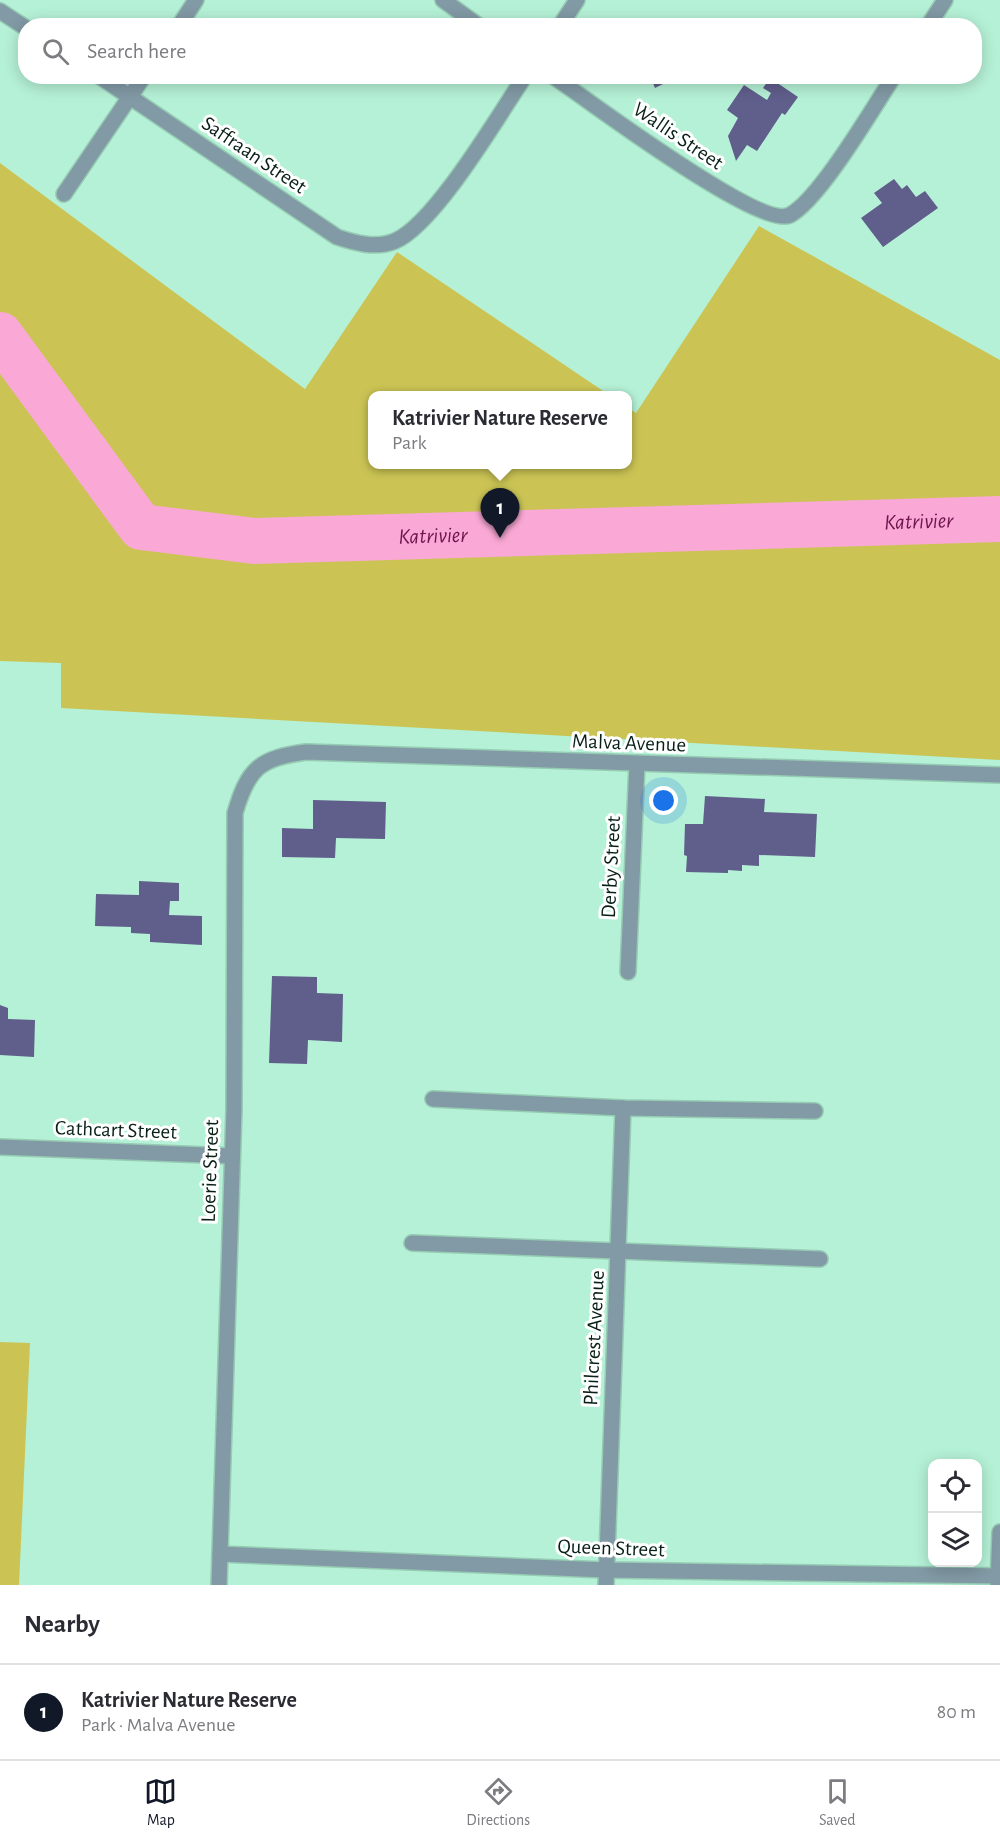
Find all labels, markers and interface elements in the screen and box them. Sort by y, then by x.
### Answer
search box [18,18,982,84]
icon: search [39,35,72,68]
text: Search here [87,40,186,62]
street label: Wallis Street [629,98,727,174]
street label: Saffraan Street [198,112,310,198]
popup [368,391,632,469]
text: Katrivier Nature Reserve [392,407,608,429]
text: Park [392,433,427,453]
pin: 1 [480,488,520,538]
water label: Katrivier [884,509,954,533]
water label: Katrivier [398,524,469,548]
street label: Malva Avenue [572,731,686,755]
your location [649,786,678,815]
street label: Derby Street [598,815,624,919]
street label: Cathcart Street [55,1117,178,1143]
street label: Loerie Street [198,1119,222,1223]
street label: Philcrest Avenue [580,1270,608,1406]
map controls [928,1459,982,1567]
button: locate [928,1459,982,1513]
button: layers [928,1513,982,1567]
street label: Queen Street [557,1536,665,1560]
text: Nearby [24,1611,100,1637]
text: Katrivier Nature Reserve [81,1689,297,1711]
text: 1 [40,1702,47,1722]
text: 80 m [937,1702,976,1722]
text: Park · Malva Avenue [81,1715,235,1735]
tab: Map [144,1775,177,1830]
tab: Directions [466,1775,530,1830]
tab: Saved [819,1775,856,1830]

